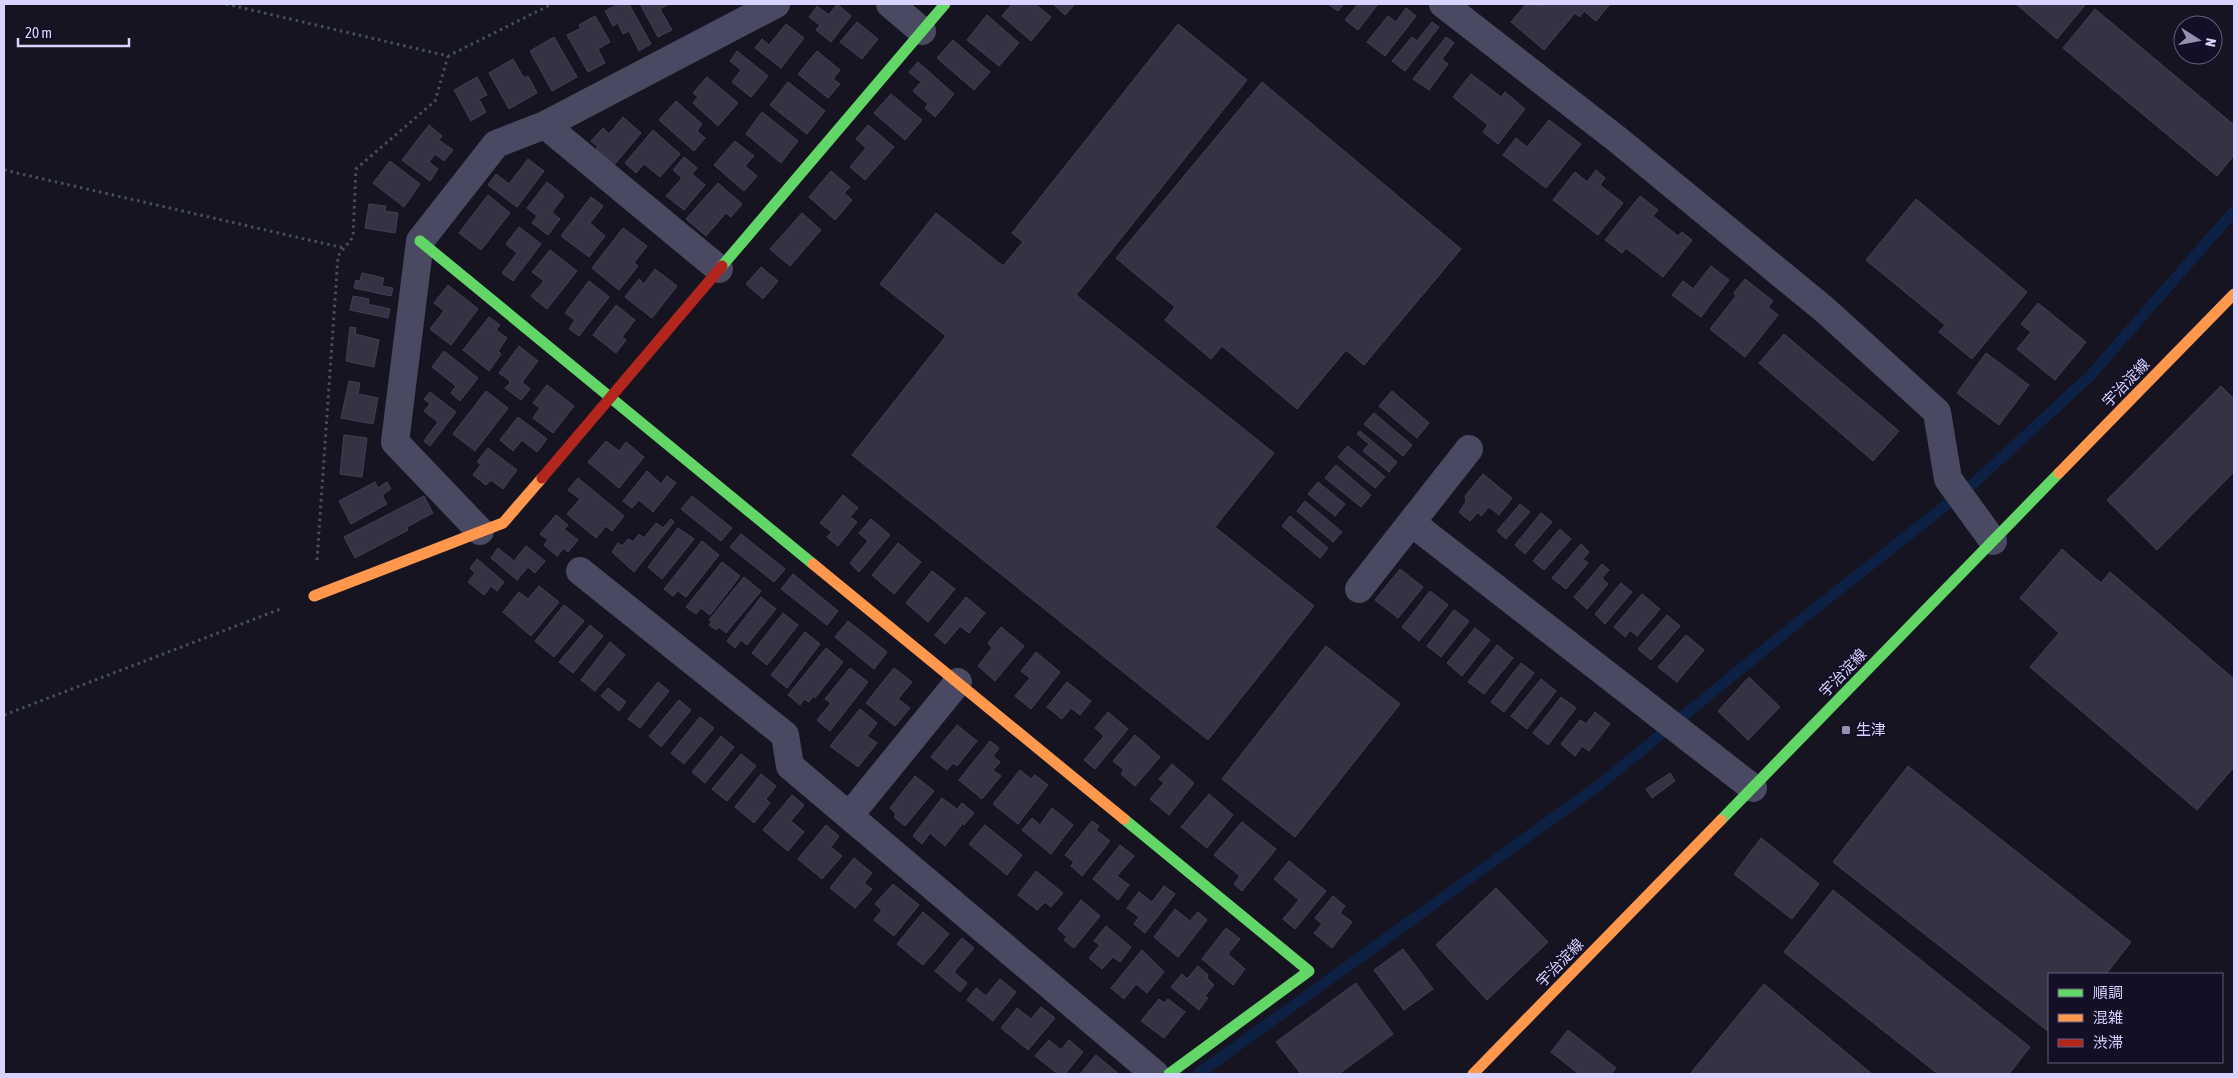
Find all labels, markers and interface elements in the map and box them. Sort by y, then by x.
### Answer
scale bar [18,15,129,47]
north arrow [2173,15,2223,65]
text: 20 m [25,24,52,41]
text: N [2202,37,2219,48]
street label: 宇治淀線 [2099,355,2153,410]
street label: 宇治淀線 [1816,645,1870,700]
place label: 生津 [1856,721,1886,738]
marker: 生津 [1840,724,1852,736]
street label: 宇治淀線 [1533,935,1587,990]
legend [2048,973,2223,1063]
text: 順調 [2093,984,2123,1001]
text: 混雑 [2093,1009,2123,1026]
text: 渋滞 [2093,1034,2123,1051]

